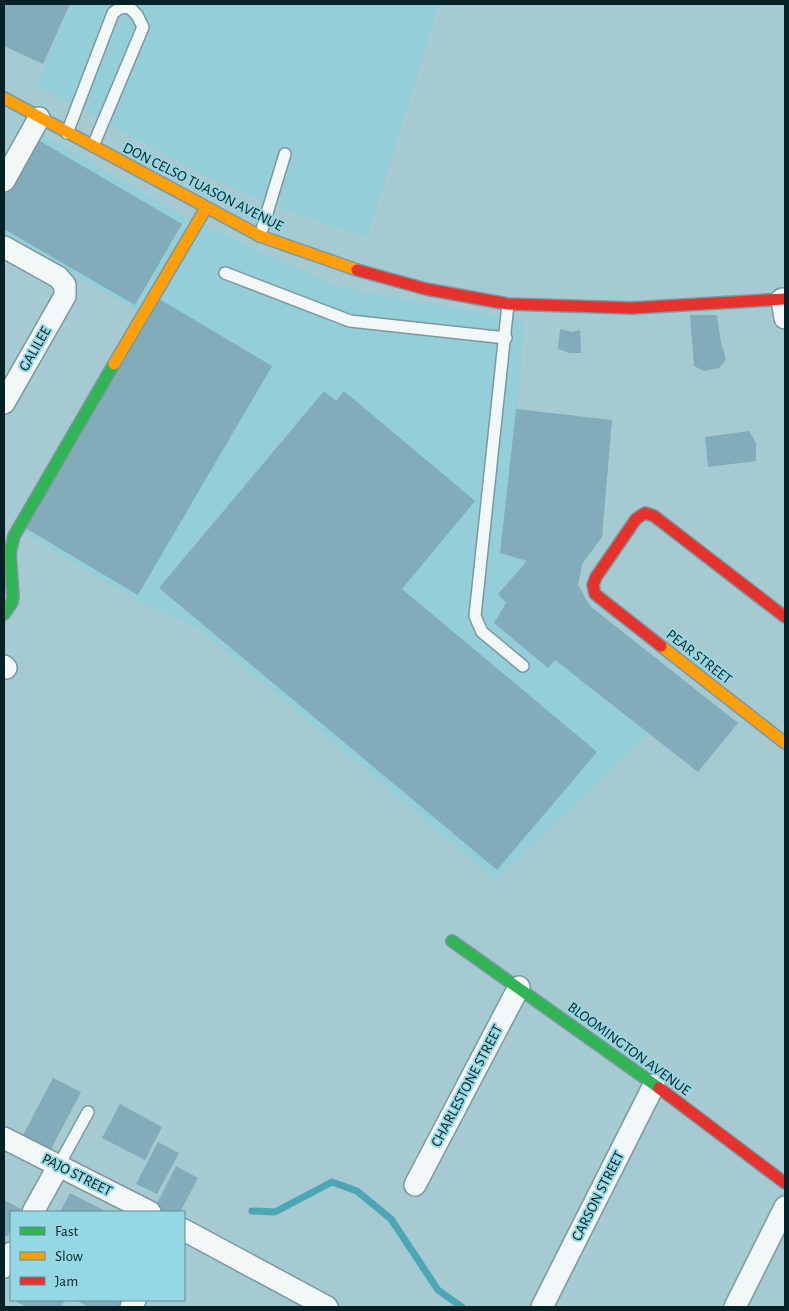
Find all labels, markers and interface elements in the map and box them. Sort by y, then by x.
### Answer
street label: DON CELSO TUASON AVENUE [120,140,286,234]
street label: GALILEE [16,324,54,374]
street label: PEAR STREET [663,627,735,688]
street label: BLOOMINGTON AVENUE [565,1000,693,1098]
street label: CHARLESTONE STREET [428,1022,506,1150]
street label: CARSON STREET [569,1148,627,1243]
street label: PAJO STREET [40,1151,115,1199]
legend [10,1211,185,1301]
text: Fast [55,1224,79,1239]
text: Slow [55,1249,83,1264]
text: Jam [55,1274,78,1289]

